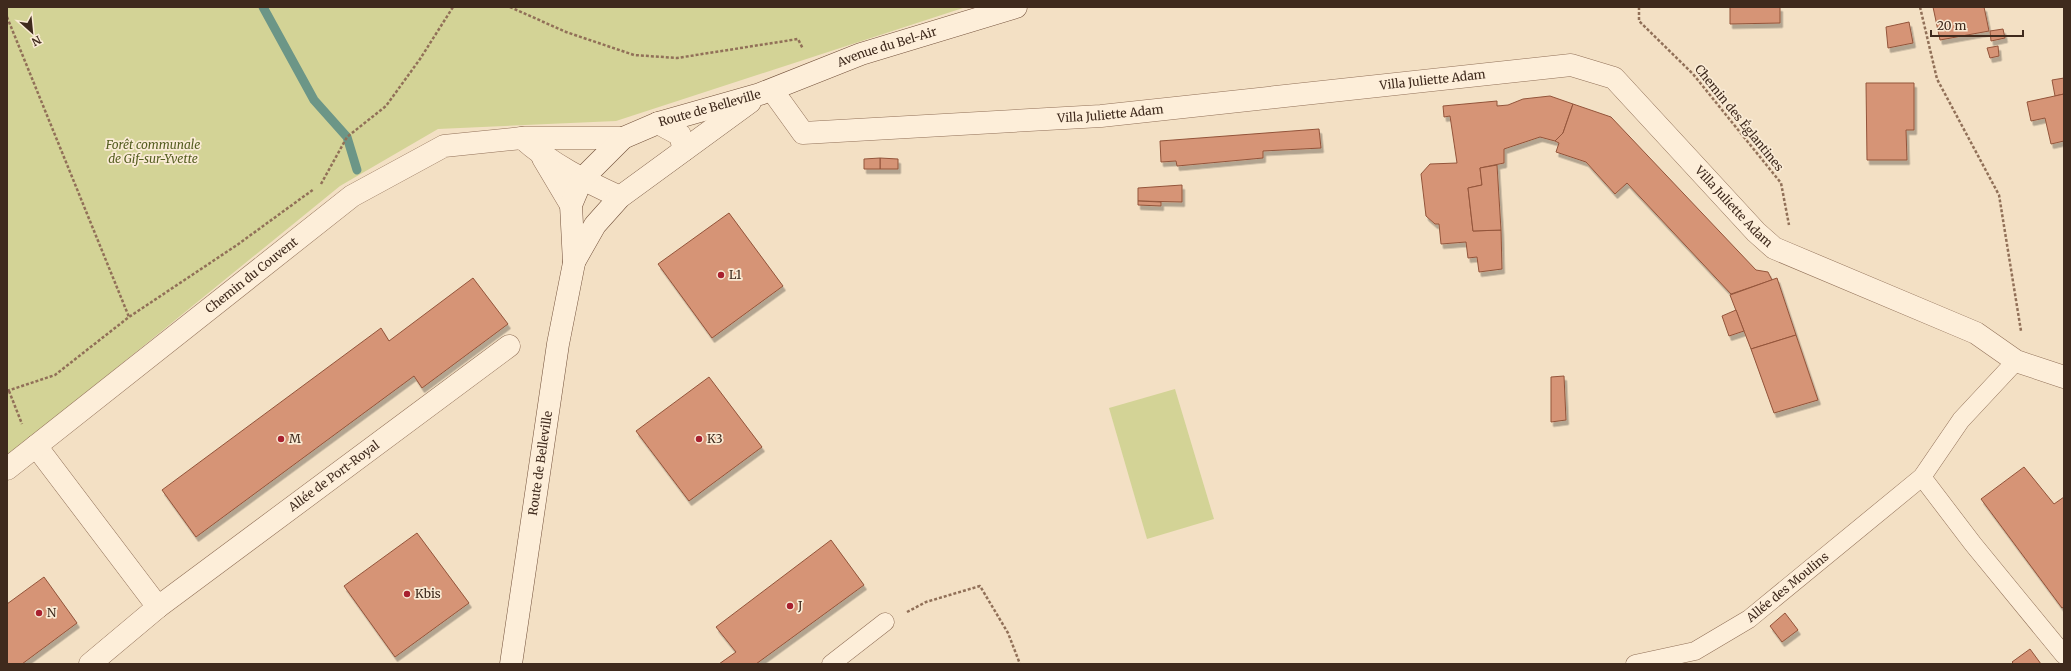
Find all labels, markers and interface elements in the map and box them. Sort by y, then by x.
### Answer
north arrow [12,12,52,52]
scale bar [1931,12,2023,38]
text: 20 m [1937,18,1966,33]
street label: Avenue du Bel-Air [834,23,939,70]
text: N [29,33,44,49]
street label: Chemin des Églantines [1692,61,1787,174]
street label: Villa Juliette Adam [1378,66,1486,93]
street label: Route de Belleville [657,86,762,130]
street label: Villa Juliette Adam [1056,101,1164,126]
park label: Forêt communale de Gif-sur-Yvette [105,137,200,166]
street label: Villa Juliette Adam [1691,162,1776,250]
street label: Chemin du Couvent [202,234,301,316]
place label: L1 [729,267,742,282]
marker: L1 [716,270,726,280]
street label: Route de Belleville [525,410,555,516]
place label: M [289,431,301,446]
place label: K3 [707,431,723,446]
marker: M [276,434,286,444]
marker: K3 [694,434,704,444]
street label: Allée de Port-Royal [284,437,382,515]
street label: Allée des Moulins [1742,549,1831,626]
place label: Kbis [415,586,441,601]
marker: Kbis [402,589,412,599]
place label: J [797,598,803,613]
marker: J [785,601,795,611]
place label: N [47,605,57,620]
marker: N [34,608,44,618]

